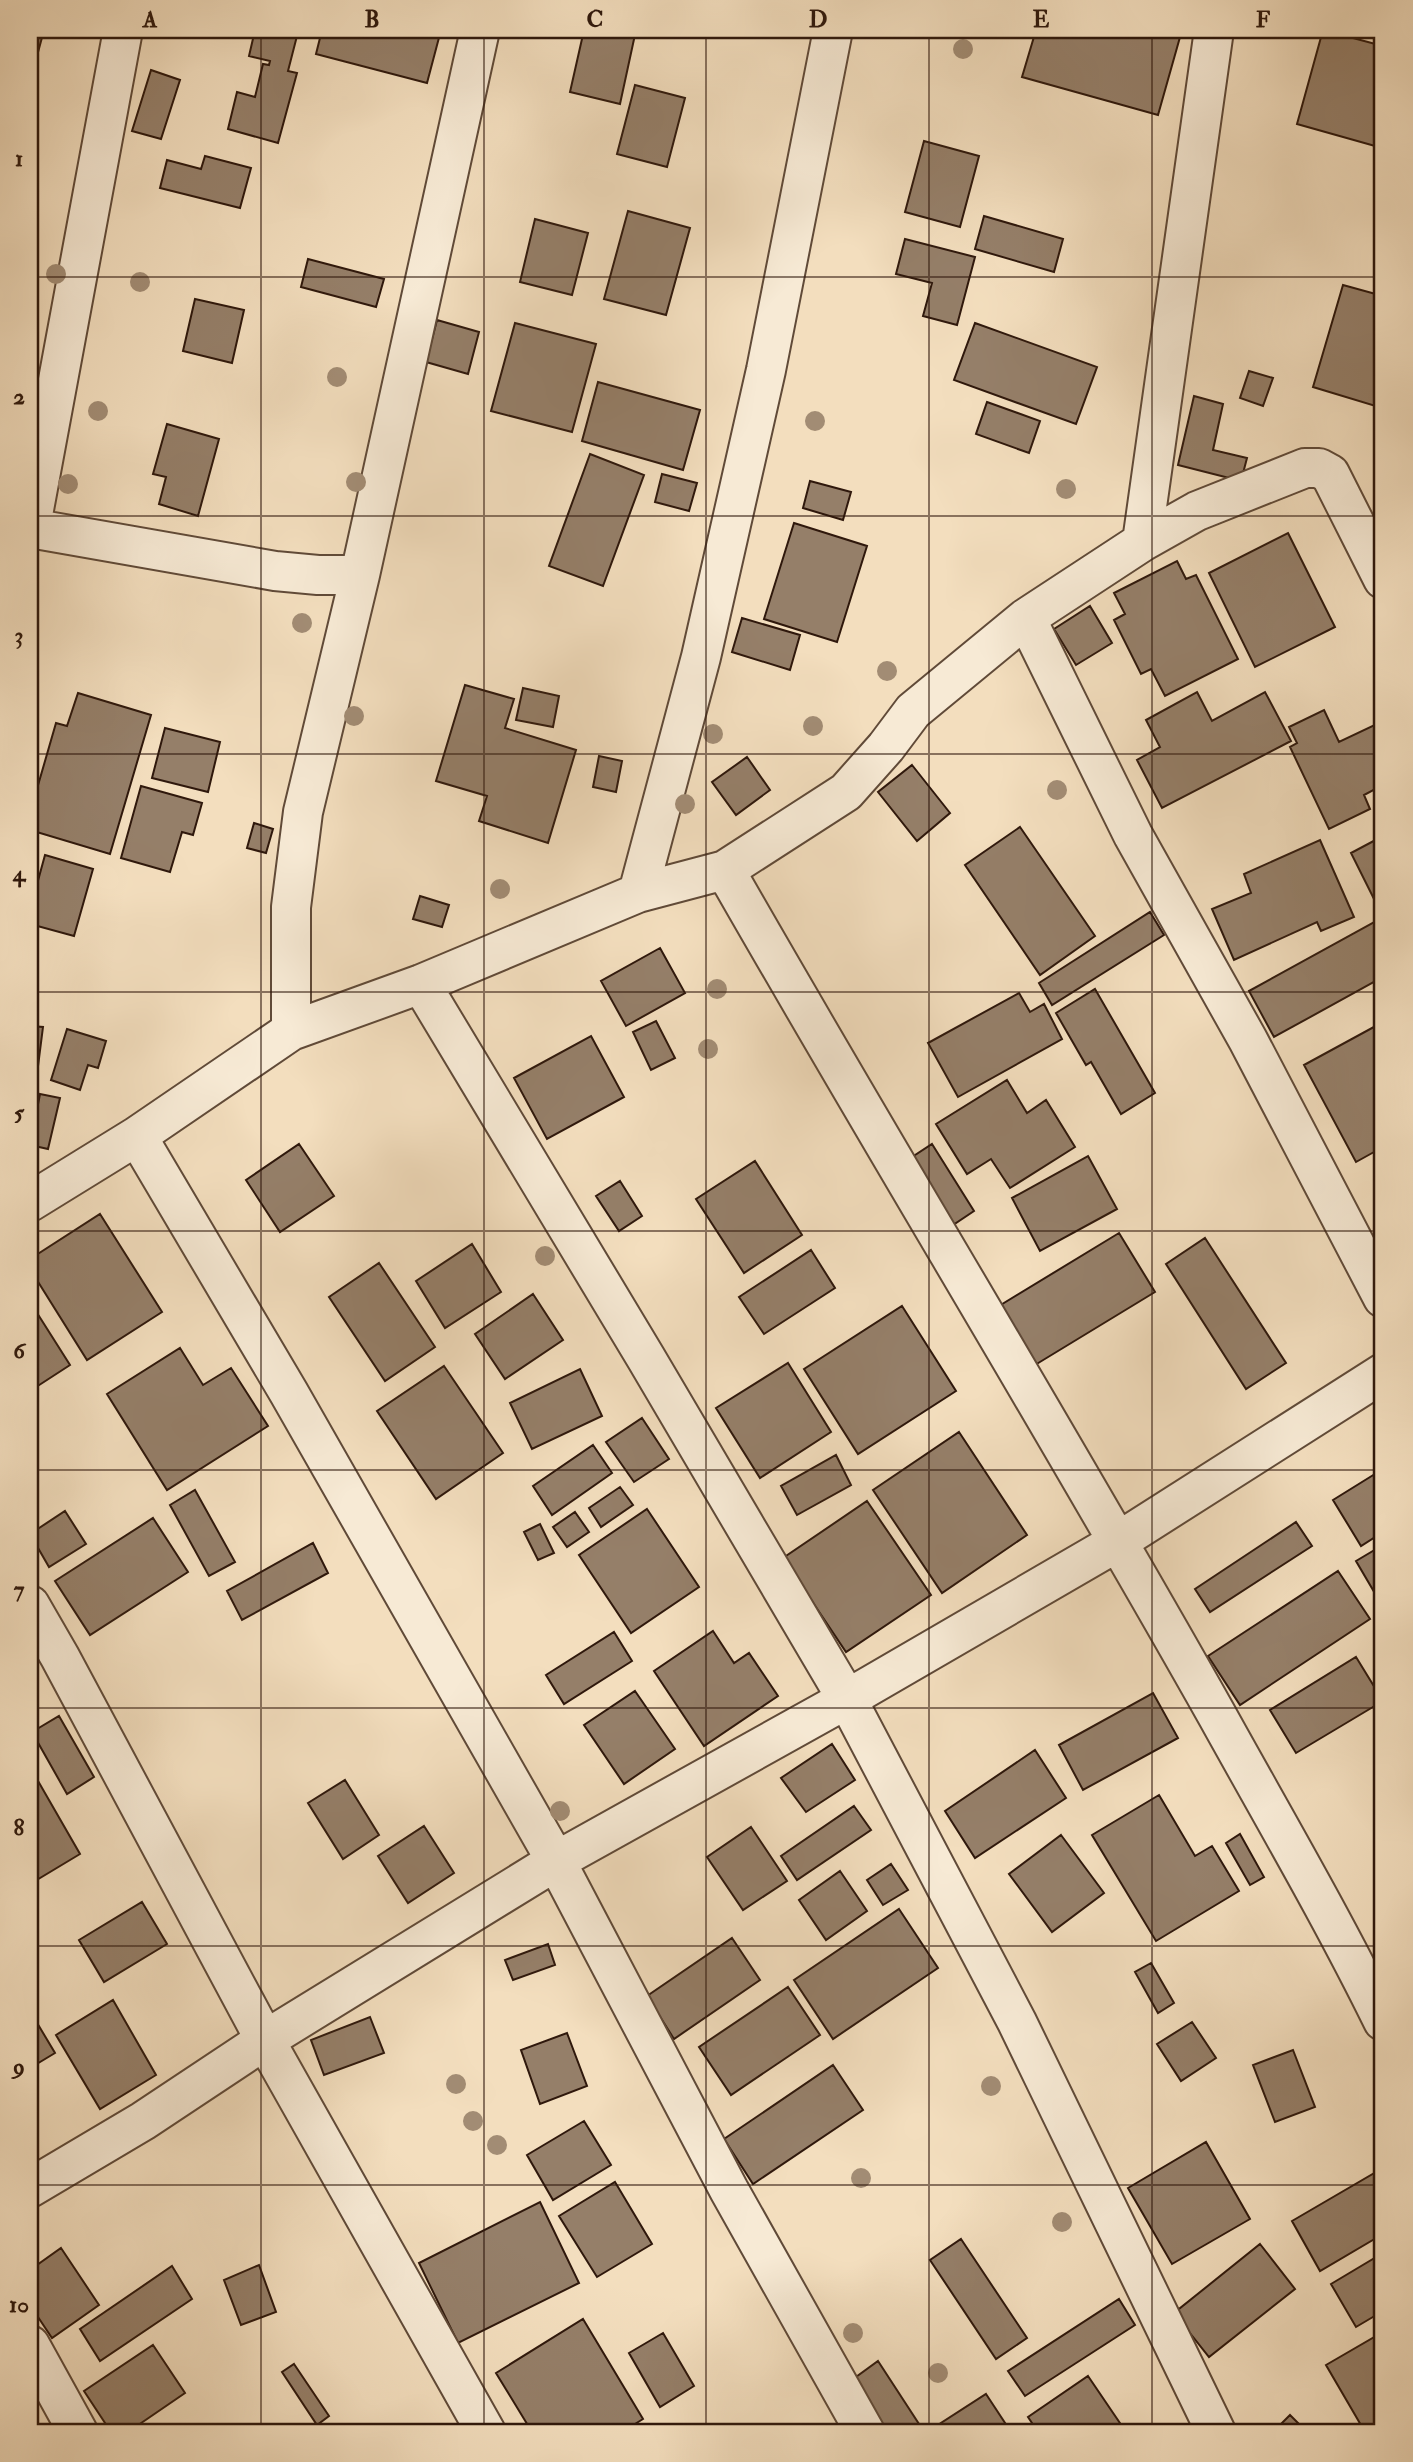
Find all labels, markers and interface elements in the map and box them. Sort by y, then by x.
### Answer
text: A [142,5,158,34]
text: B [364,5,380,34]
text: C [587,5,603,34]
text: D [809,5,827,34]
text: E [1033,5,1050,34]
text: F [1256,5,1271,34]
text: 1 [15,144,23,173]
text: 2 [13,382,25,411]
text: 3 [15,621,23,650]
text: 4 [12,859,27,888]
text: 5 [14,1098,25,1127]
text: 6 [13,1336,27,1365]
text: 7 [14,1575,25,1604]
text: 8 [14,1813,25,1842]
text: 9 [11,2052,25,2081]
text: 10 [9,2290,29,2319]

